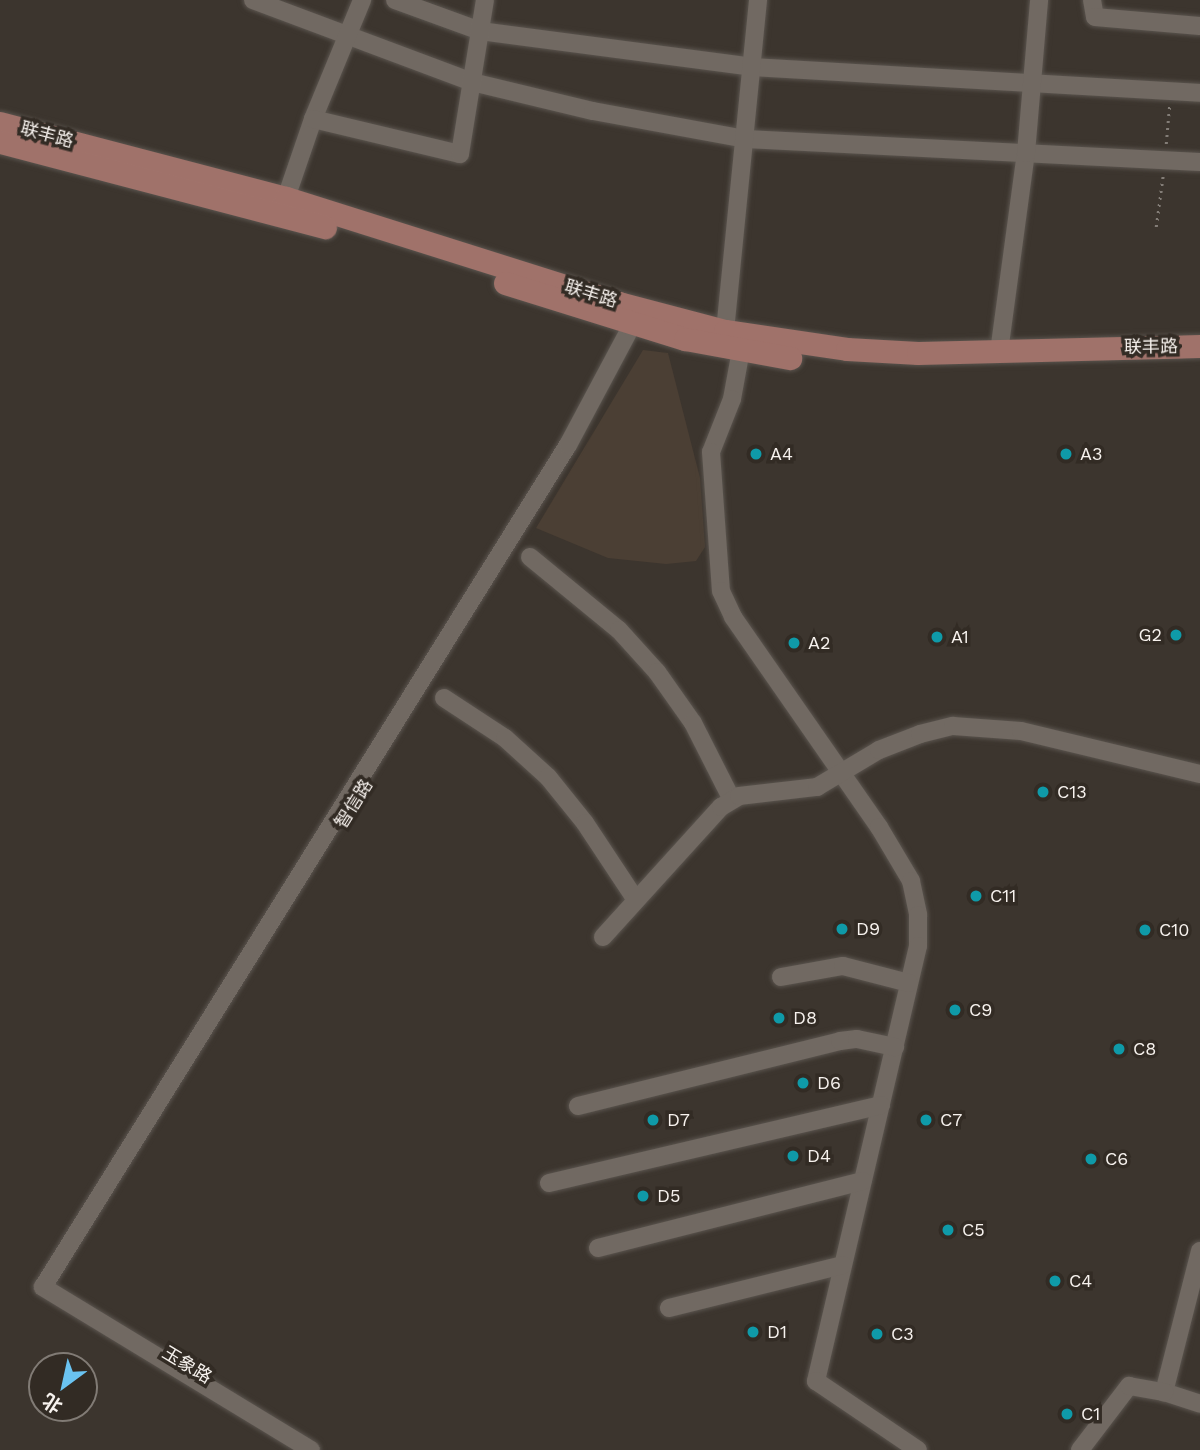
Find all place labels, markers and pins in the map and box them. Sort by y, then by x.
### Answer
place label: A4 [770,443,793,465]
place label: A3 [1080,443,1102,465]
marker: A4 [748,446,764,462]
marker: A3 [1058,446,1074,462]
place label: G2 [1138,624,1162,646]
place label: A1 [951,626,969,648]
marker: G2 [1168,627,1184,643]
marker: A1 [929,629,945,645]
place label: A2 [808,632,830,654]
marker: A2 [786,635,802,651]
place label: C13 [1057,781,1087,803]
marker: C13 [1035,784,1051,800]
place label: C11 [990,885,1016,907]
marker: C11 [968,888,984,904]
place label: D9 [856,918,880,940]
place label: C10 [1159,919,1190,941]
marker: D9 [834,921,850,937]
marker: C10 [1137,922,1153,938]
place label: C9 [969,999,992,1021]
marker: C9 [947,1002,963,1018]
place label: D8 [793,1007,817,1029]
marker: D8 [771,1010,787,1026]
place label: C8 [1133,1038,1156,1060]
marker: C8 [1111,1041,1127,1057]
place label: D6 [817,1072,841,1094]
marker: D6 [795,1075,811,1091]
place label: D7 [667,1109,690,1131]
place label: C7 [940,1109,962,1131]
marker: D7 [645,1112,661,1128]
marker: C7 [918,1112,934,1128]
place label: D4 [807,1145,831,1167]
marker: D4 [785,1148,801,1164]
place label: C6 [1105,1148,1128,1170]
marker: C6 [1083,1151,1099,1167]
place label: D5 [657,1185,680,1207]
marker: D5 [635,1188,651,1204]
place label: C5 [962,1219,985,1241]
marker: C5 [940,1222,956,1238]
place label: C4 [1069,1270,1092,1292]
marker: C4 [1047,1273,1063,1289]
place label: D1 [767,1321,787,1343]
place label: C3 [891,1323,914,1345]
marker: D1 [745,1324,761,1340]
marker: C3 [869,1326,885,1342]
place label: C1 [1081,1403,1100,1425]
marker: C1 [1059,1406,1075,1422]

